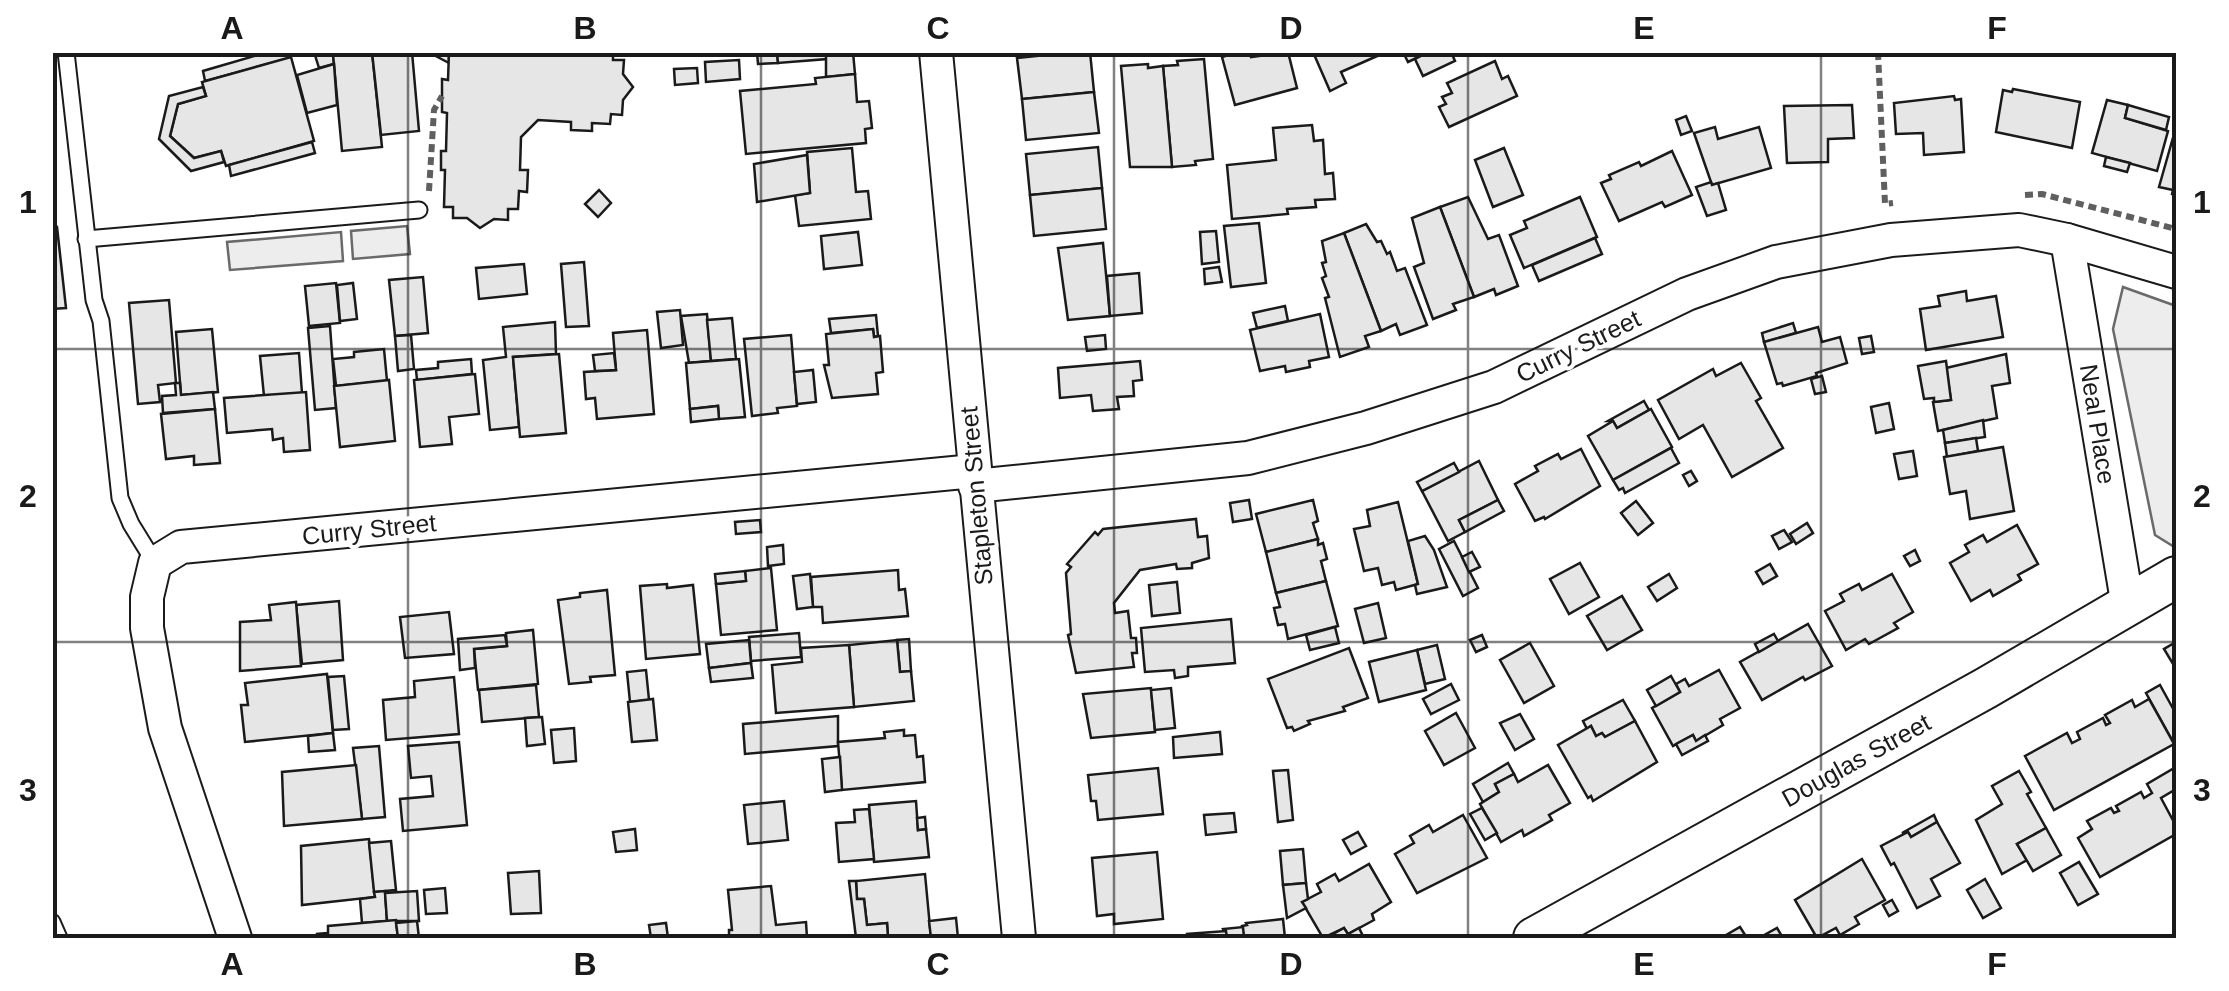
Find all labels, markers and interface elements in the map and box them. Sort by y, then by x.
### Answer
text: A [220,10,244,46]
text: B [573,10,597,46]
text: C [926,10,950,46]
text: D [1279,10,1303,46]
text: E [1633,10,1655,46]
text: F [1987,10,2007,46]
text: 1 [19,184,37,220]
text: 1 [2193,184,2211,220]
street label: Curry Street [1511,304,1645,388]
street label: Neal Place [2075,362,2121,486]
street label: Stapleton Street [954,405,998,587]
text: 2 [19,478,37,514]
text: 2 [2193,478,2211,514]
street label: Curry Street [301,508,438,550]
street label: Douglas Street [1777,708,1935,812]
text: 3 [19,772,37,808]
text: 3 [2193,772,2211,808]
text: A [220,946,244,982]
text: B [573,946,597,982]
text: C [926,946,950,982]
text: D [1279,946,1303,982]
text: E [1633,946,1655,982]
text: F [1987,946,2007,982]

